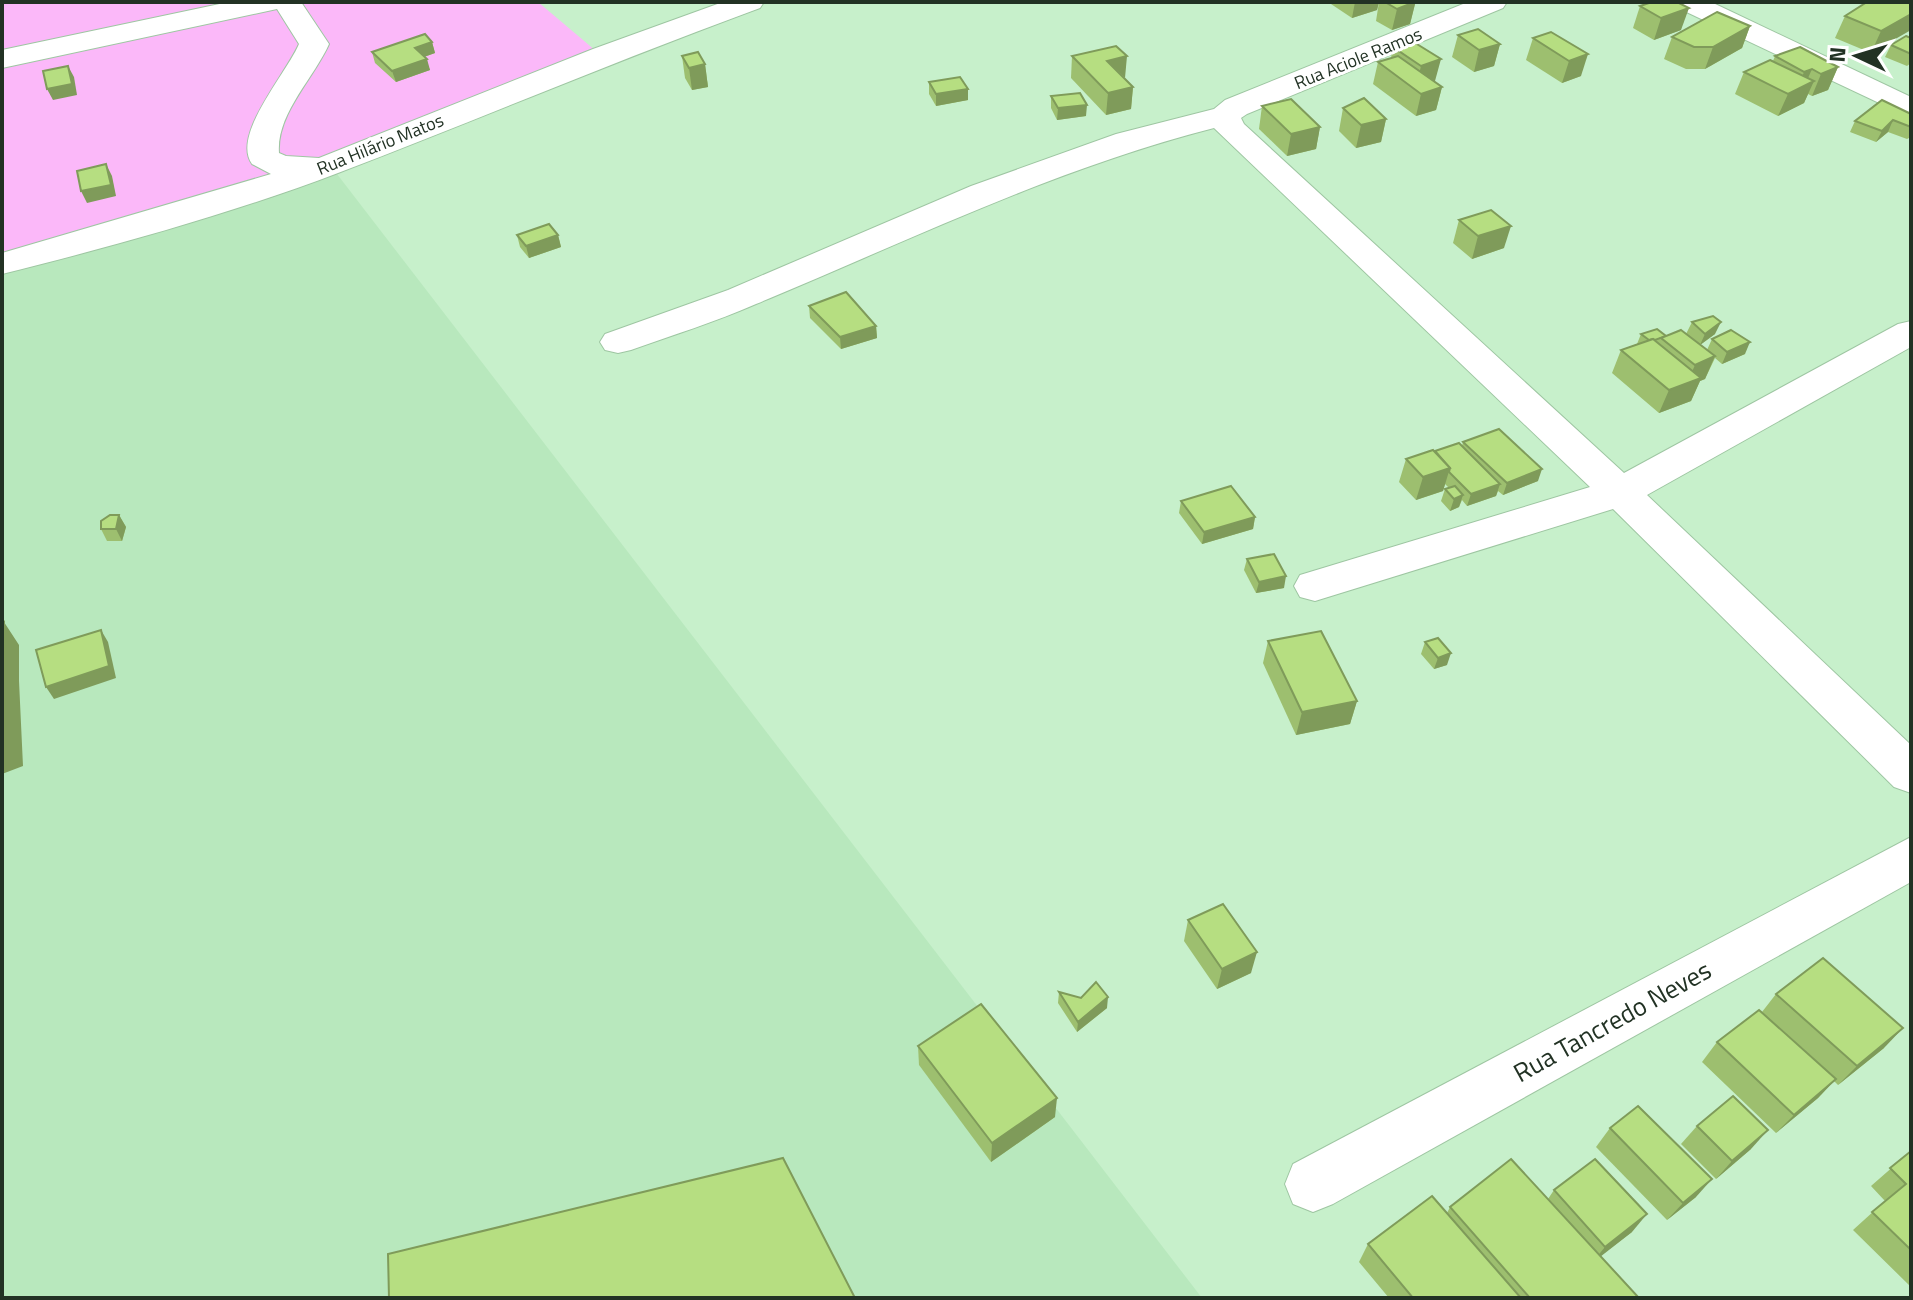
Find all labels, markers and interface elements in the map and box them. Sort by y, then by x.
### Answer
north arrow [1817,16,1897,96]
street label: Rua Aciole Ramos [1290,20,1426,96]
text: N [1820,46,1855,63]
street label: Rua Hilário Matos [312,106,448,182]
street label: Rua Tancredo Neves [1506,950,1718,1092]

